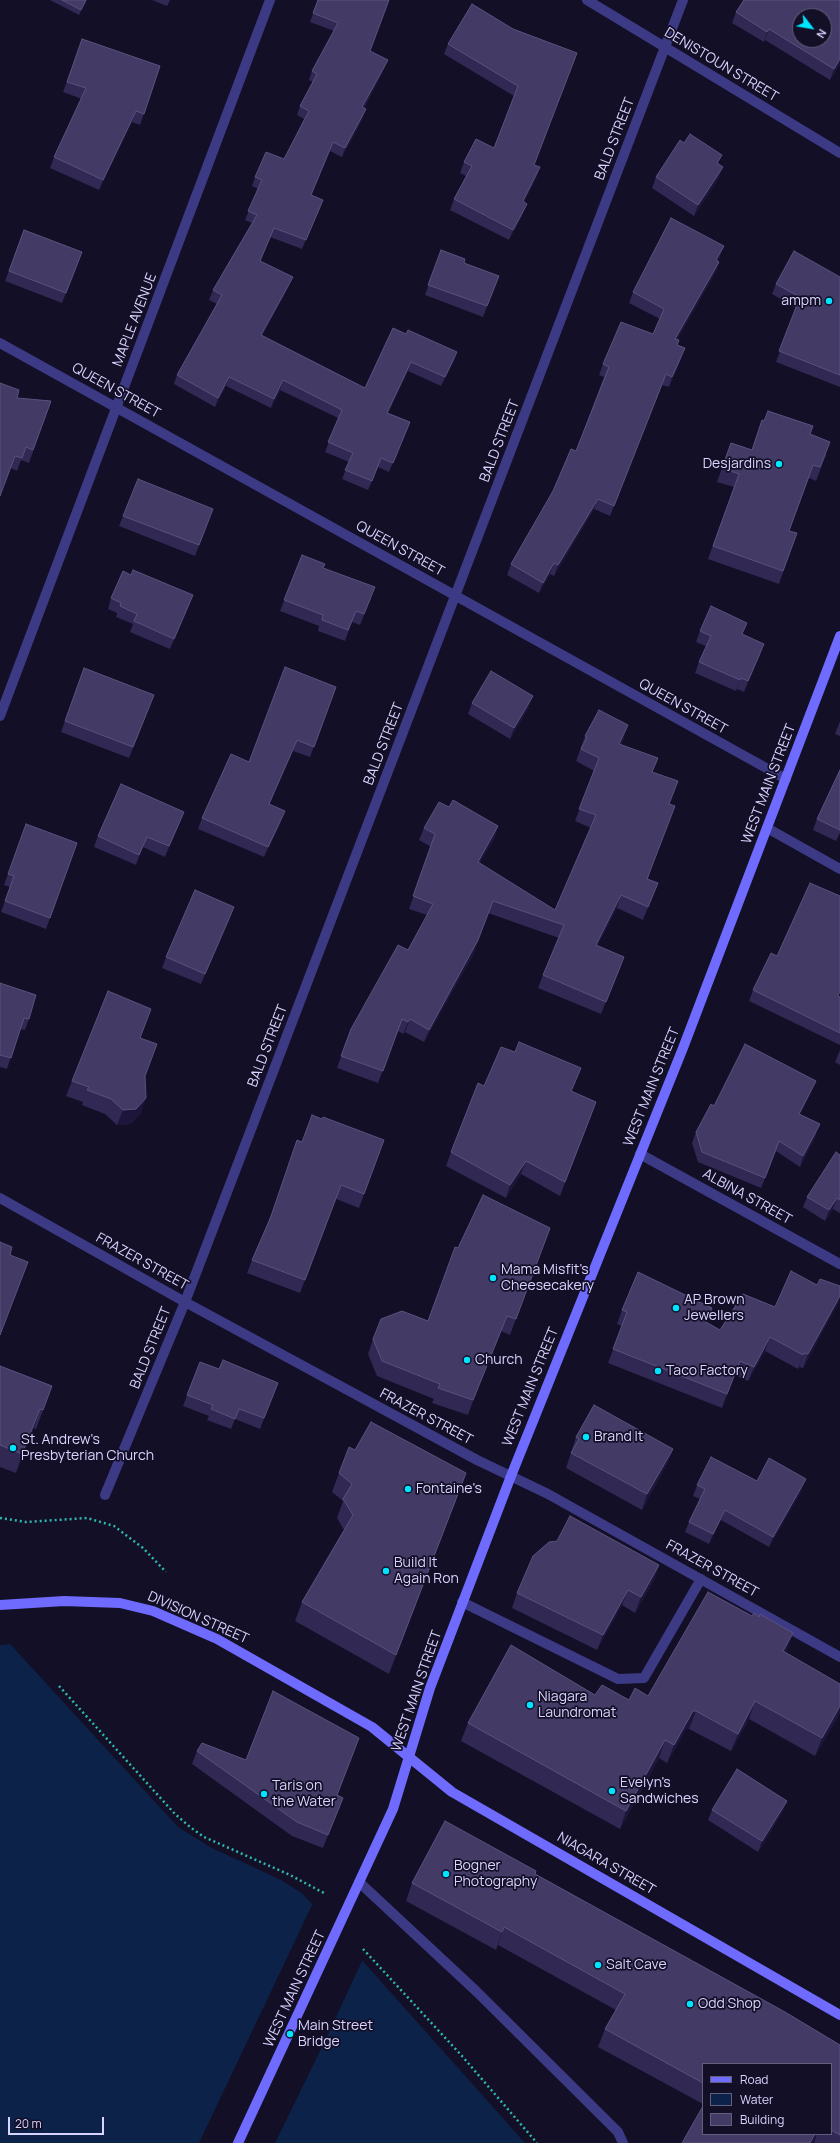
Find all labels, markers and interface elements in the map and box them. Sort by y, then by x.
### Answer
north arrow [792,8,832,48]
street label: DENISTOUN STREET [661,24,781,106]
text: N [813,27,830,41]
street label: BALD STREET [592,95,638,183]
street label: MAPLE AVENUE [109,271,161,369]
place label: ampm [781,293,821,309]
marker: ampm [824,296,834,306]
street label: QUEEN STREET [69,360,163,422]
street label: BALD STREET [477,397,523,485]
place label: Desjardins [703,456,771,472]
marker: Desjardins [774,459,784,469]
street label: QUEEN STREET [353,518,447,580]
street label: QUEEN STREET [636,676,730,738]
street label: BALD STREET [361,700,407,788]
street label: WEST MAIN STREET [738,722,800,846]
street label: BALD STREET [245,1002,291,1090]
street label: WEST MAIN STREET [620,1025,684,1149]
street label: ALBINA STREET [700,1166,794,1228]
street label: FRAZER STREET [93,1230,191,1294]
place label: Mama Misfit's Cheesecakery [501,1262,594,1294]
marker: Mama Misfit's Cheesecakery [488,1273,498,1283]
place label: AP Brown Jewellers [684,1292,745,1324]
marker: AP Brown Jewellers [671,1303,681,1313]
street label: BALD STREET [127,1305,175,1391]
street label: WEST MAIN STREET [499,1325,563,1449]
place label: Church [475,1352,523,1368]
marker: Church [462,1355,472,1365]
place label: Taco Factory [666,1363,748,1379]
marker: Taco Factory [653,1366,663,1376]
street label: FRAZER STREET [377,1385,475,1449]
place label: Brand It [594,1429,643,1445]
place label: St. Andrew's Presbyterian Church [21,1432,154,1464]
marker: Brand It [581,1432,591,1442]
marker: St. Andrew's Presbyterian Church [8,1443,18,1453]
place label: Fontaine's [416,1481,482,1497]
marker: Fontaine's [403,1484,413,1494]
street label: FRAZER STREET [663,1537,761,1601]
place label: Build It Again Ron [394,1555,459,1588]
marker: Build It Again Ron [381,1566,391,1576]
street label: DIVISION STREET [145,1588,251,1648]
street label: WEST MAIN STREET [388,1628,446,1754]
place label: Niagara Laundromat [538,1689,616,1722]
marker: Niagara Laundromat [525,1700,535,1710]
place label: Evelyn's Sandwiches [620,1775,699,1808]
place label: Taris on the Water [272,1778,336,1810]
marker: Evelyn's Sandwiches [607,1786,617,1796]
marker: Taris on the Water [259,1789,269,1799]
street label: NIAGARA STREET [554,1829,658,1899]
place label: Bogner Photography [454,1858,537,1890]
marker: Bogner Photography [441,1869,451,1879]
street label: WEST MAIN STREET [261,1928,329,2050]
place label: Salt Cave [606,1957,667,1973]
marker: Salt Cave [593,1960,603,1970]
place label: Odd Shop [698,1996,761,2012]
marker: Odd Shop [685,1999,695,2009]
place label: Main Street Bridge [298,2018,373,2050]
marker: Main Street Bridge [285,2029,295,2039]
legend [702,2063,832,2135]
text: Road [740,2071,768,2088]
text: Water [740,2091,773,2108]
scale bar [10,2109,106,2135]
text: Building [740,2111,784,2128]
text: 20 m [15,2115,42,2132]

